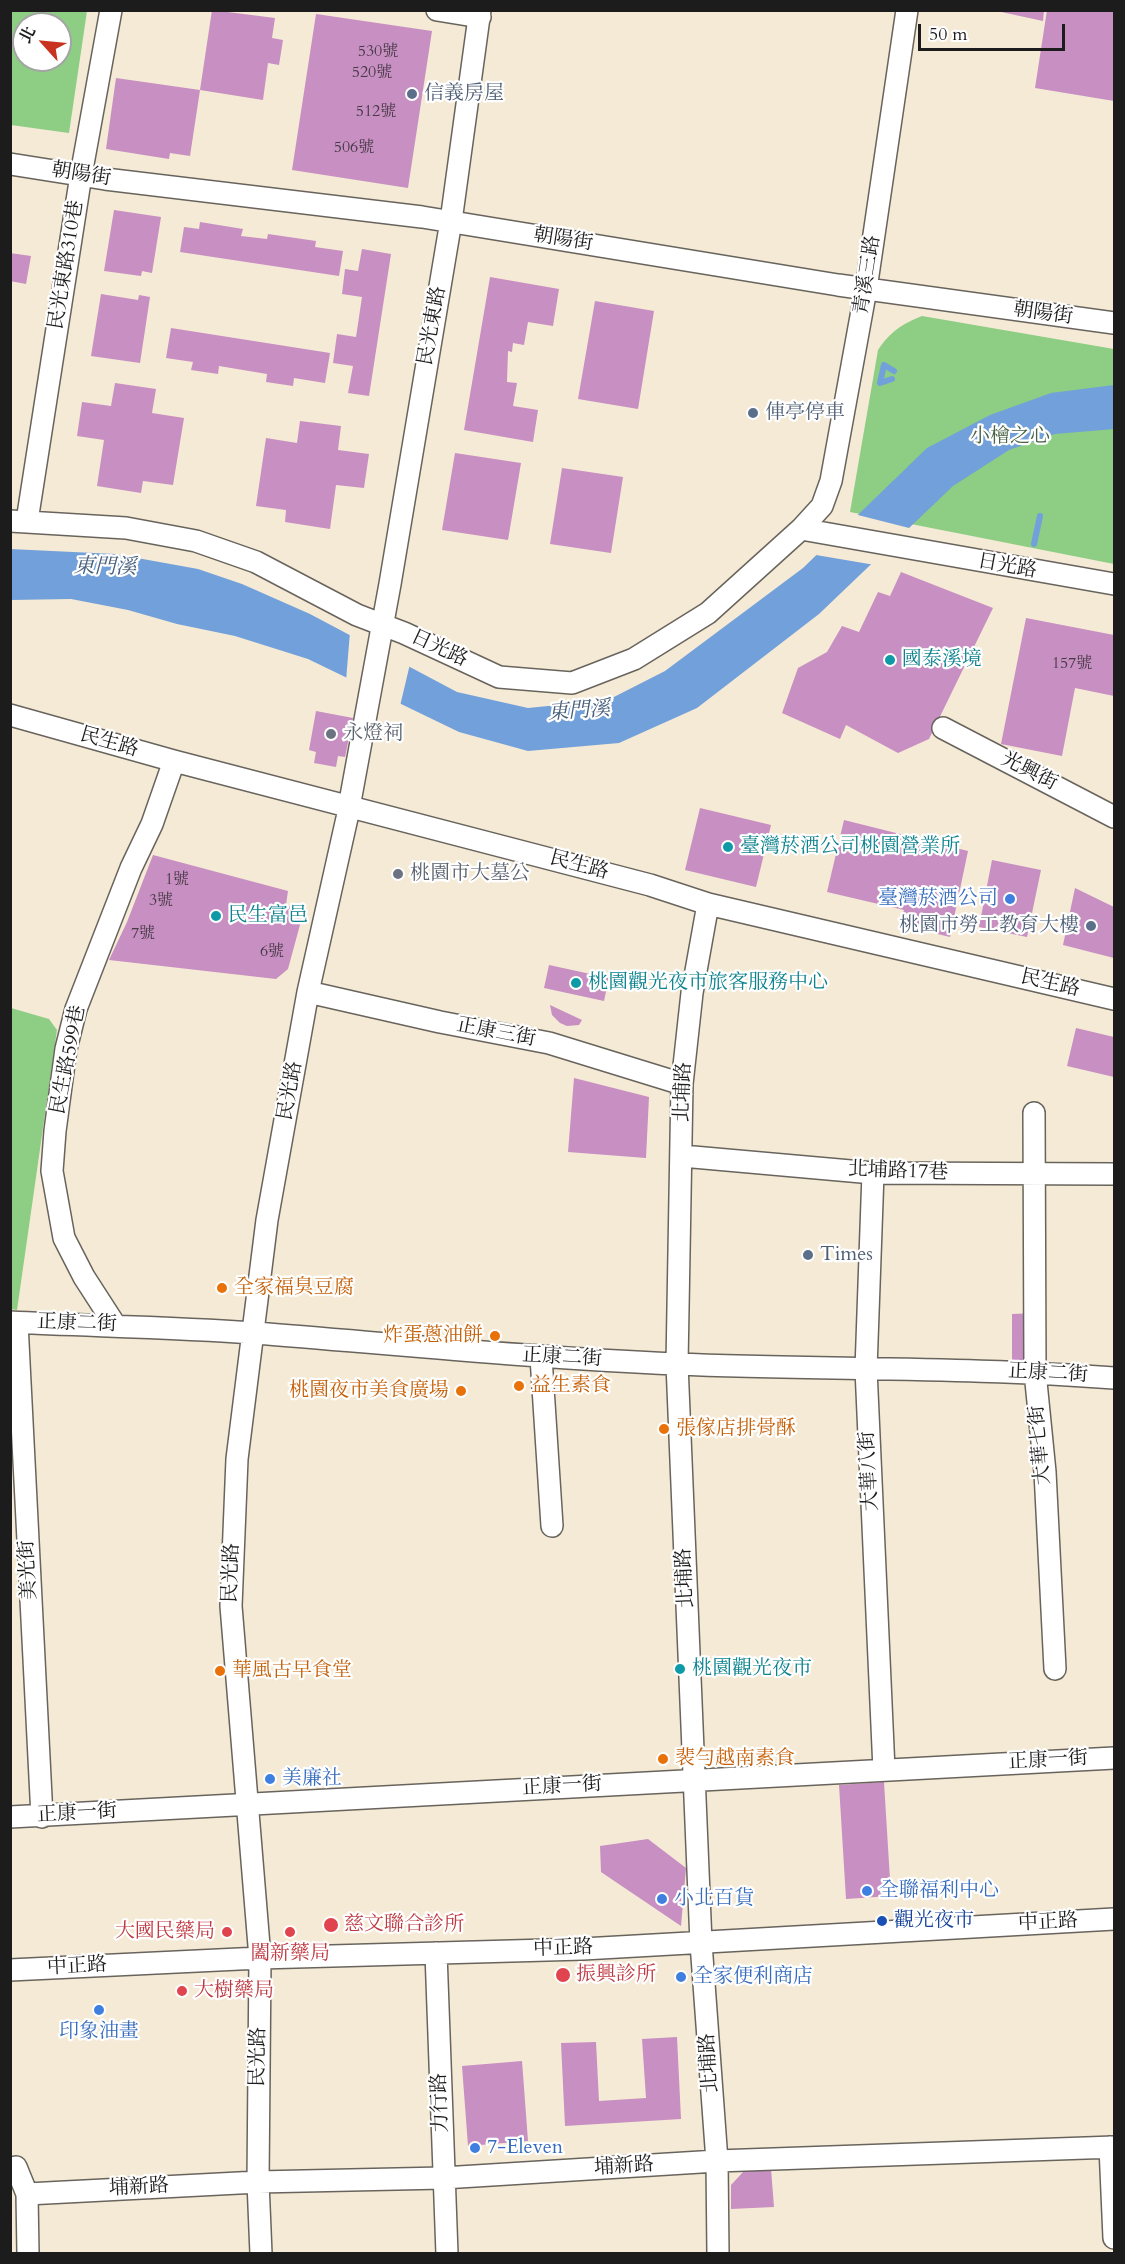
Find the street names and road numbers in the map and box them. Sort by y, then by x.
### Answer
street label: 朝陽街 [49,158,113,192]
street label: 民光東路310巷 [45,199,89,331]
street label: 朝陽街 [531,223,595,257]
street label: 青溪三路 [850,234,886,316]
street label: 民光東路 [414,285,452,367]
street label: 朝陽街 [1012,298,1074,330]
street label: 日光路 [975,550,1039,584]
street label: 日光路 [407,625,471,673]
street label: 民生路 [77,723,141,763]
street label: 光興街 [997,748,1061,796]
street label: 民生路 [547,847,611,885]
street label: 民生路 [1018,966,1082,1002]
street label: 民生路599巷 [47,1003,91,1117]
street label: 正康三街 [454,1014,538,1052]
street label: 民光路 [274,1059,308,1123]
street label: 北埔路 [671,1062,697,1122]
street label: 北埔路17巷 [847,1158,949,1186]
street label: 正康二街 [37,1311,117,1337]
street label: 正康二街 [521,1344,603,1372]
street label: 正康二街 [1007,1360,1089,1388]
street label: 大華七街 [1026,1404,1056,1486]
street label: 大華八街 [856,1430,884,1512]
street label: 美光街 [15,1539,43,1601]
street label: 民光路 [219,1543,245,1603]
street label: 北埔路 [672,1547,700,1609]
street label: 正康一街 [1007,1747,1089,1775]
street label: 正康一街 [521,1773,603,1801]
street label: 正康一街 [36,1800,118,1828]
street label: 中正路 [1017,1909,1079,1937]
street label: 中正路 [533,1936,593,1962]
street label: 中正路 [46,1953,108,1981]
street label: 民光路 [246,2027,272,2087]
street label: 北埔路 [696,2032,724,2094]
street label: 力行路 [428,2073,454,2133]
street label: 埔新路 [593,2153,655,2181]
street label: 埔新路 [108,2174,170,2202]

